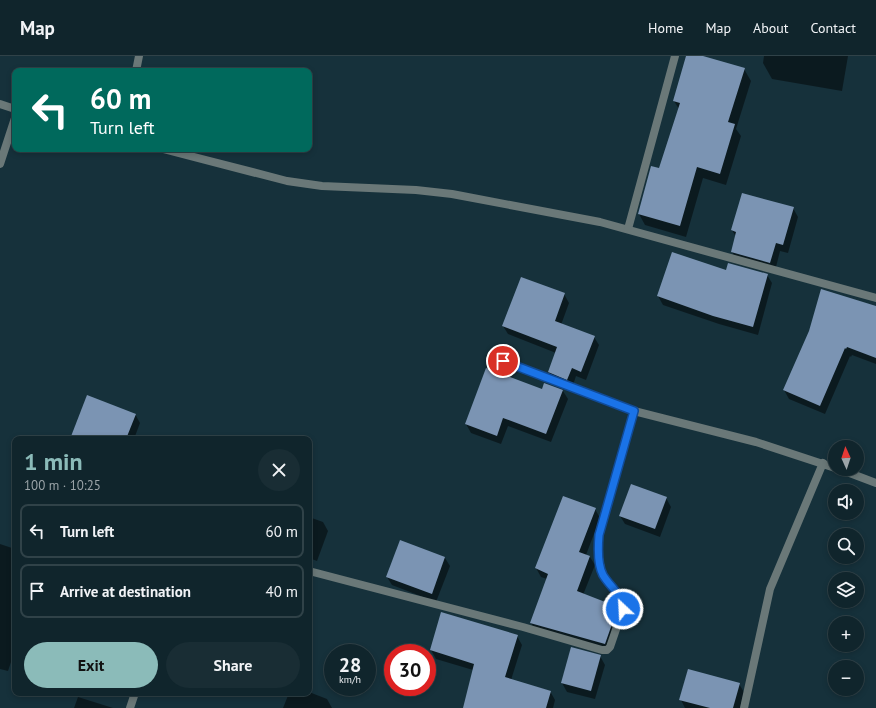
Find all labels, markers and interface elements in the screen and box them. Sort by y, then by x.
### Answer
text: Map [20,16,55,40]
text: Home [648,19,683,37]
text: Map [705,19,731,37]
text: About [753,19,789,37]
text: Contact [811,19,856,37]
text: 60 m [90,80,151,117]
icon: left [24,84,76,136]
text: Turn left [90,116,155,139]
pin [486,344,520,378]
icon: arrive [492,350,514,372]
north arrow [828,440,864,476]
map controls [828,440,864,696]
text: 1 min [24,446,83,477]
button: close [258,449,300,491]
text: 100 m · 10:25 [24,477,101,494]
button: sound [828,484,864,520]
icon: left [26,520,48,542]
text: Turn left [60,522,114,541]
text: 60 m [265,522,298,541]
button: search [828,528,864,564]
button: layers [828,572,864,608]
icon: arrive [26,580,48,602]
text: Arrive at destination [60,582,191,601]
text: 40 m [265,582,298,601]
position arrow [602,588,644,630]
button: + [828,616,864,652]
button: Exit [24,642,158,688]
button: Share [166,642,300,688]
speed limit sign: 30 [384,644,436,696]
text: 28 [339,652,361,678]
button: − [828,660,864,696]
text: km/h [339,673,361,686]

